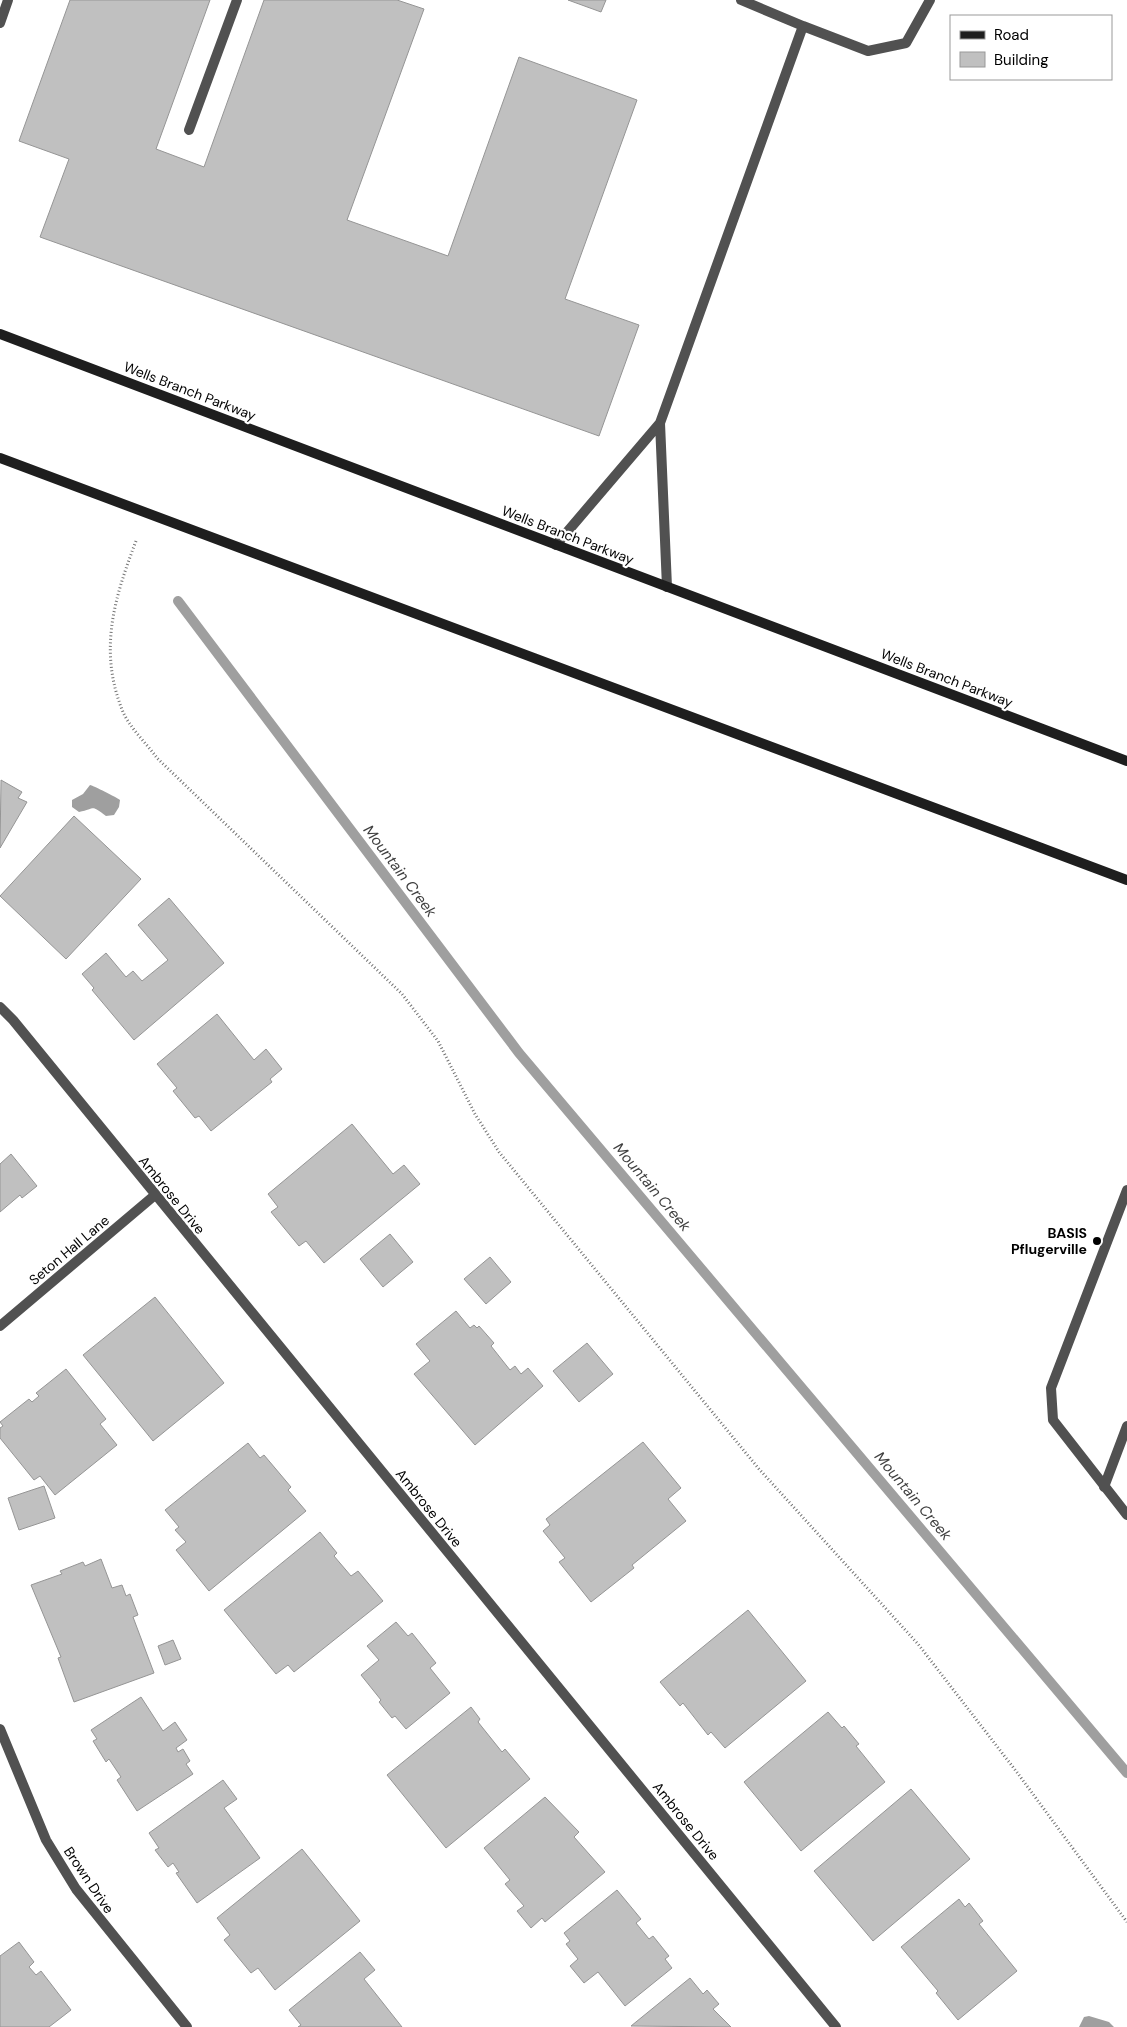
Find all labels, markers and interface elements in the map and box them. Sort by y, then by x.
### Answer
legend [950,15,1112,80]
text: Road [994,25,1029,45]
text: Building [994,50,1049,70]
street label: Wells Branch Parkway [121,357,259,425]
street label: Wells Branch Parkway [499,501,637,569]
street label: Wells Branch Parkway [878,644,1016,712]
water label: Mountain Creek [359,821,441,921]
water label: Mountain Creek [609,1138,695,1236]
street label: Ambrose Drive [135,1152,209,1238]
street label: Seton Hall Lane [25,1211,113,1289]
place label: BASIS Pflugerville [1011,1224,1087,1258]
marker: BASIS Pflugerville [1091,1235,1103,1247]
water label: Mountain Creek [870,1447,956,1545]
street label: Ambrose Drive [392,1465,466,1551]
street label: Ambrose Drive [649,1778,723,1864]
street label: Brown Drive [60,1843,118,1917]

